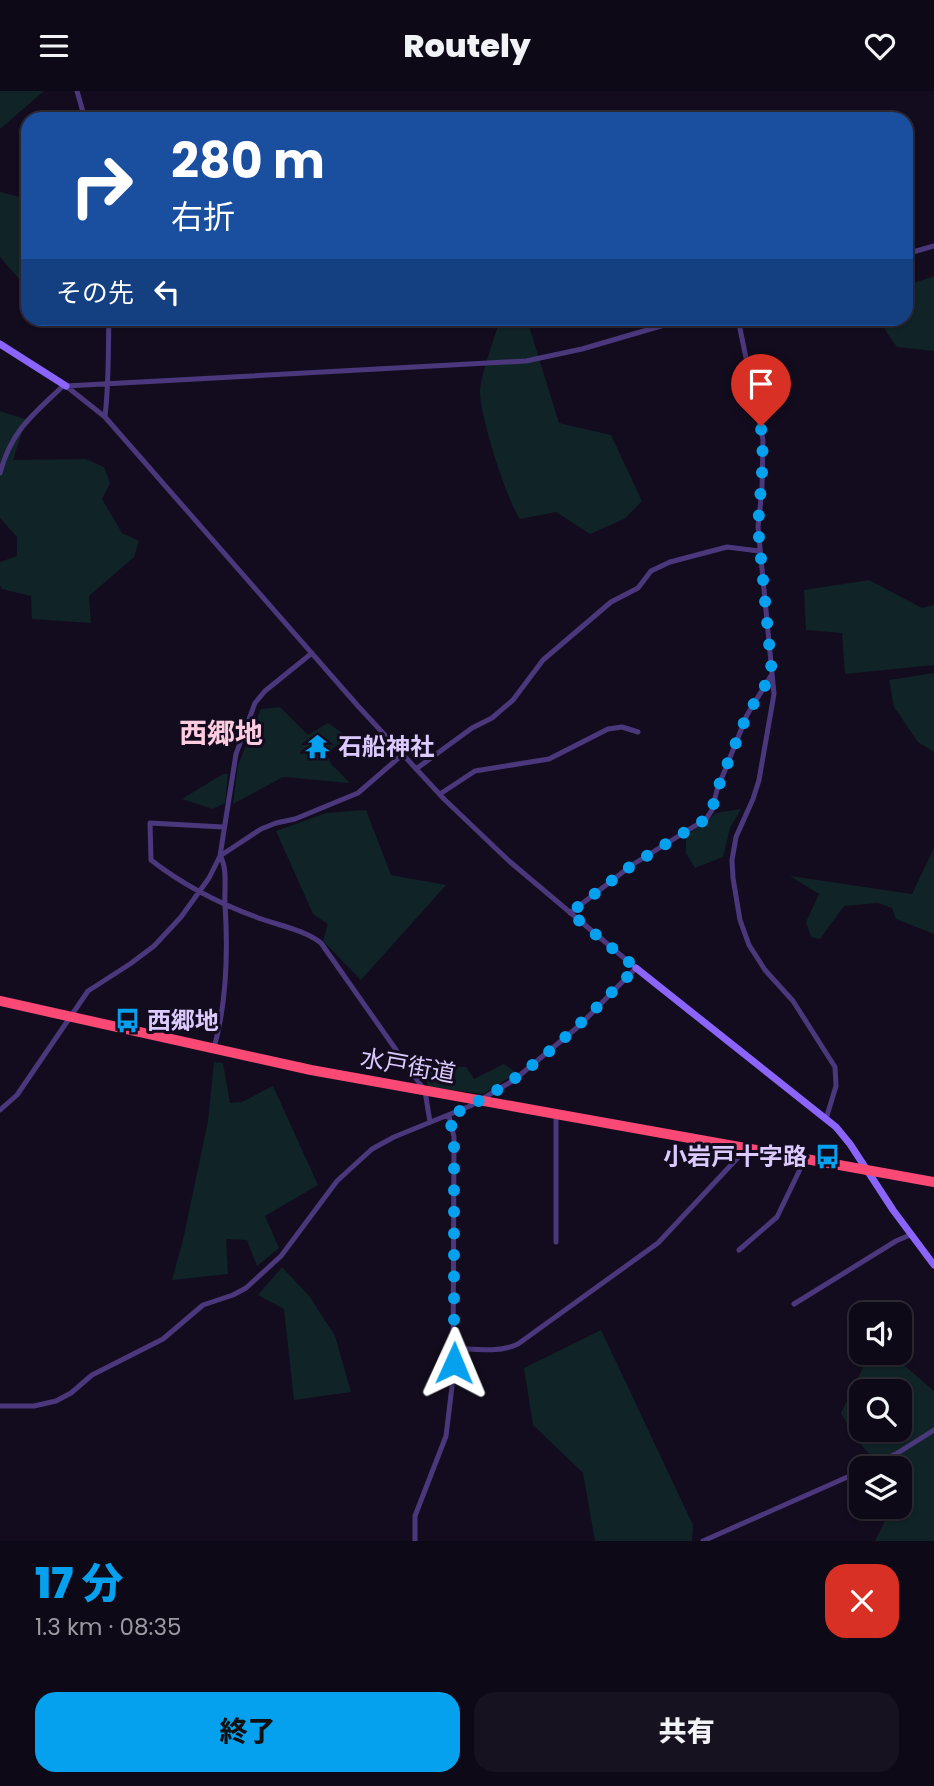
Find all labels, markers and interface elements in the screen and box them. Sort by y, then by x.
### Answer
text: Routely [403,23,531,68]
icon: menu [35,27,73,65]
icon: heart [861,27,899,65]
text: 280 m [171,127,325,195]
icon: right [56,140,147,231]
text: 右折 [171,194,235,239]
icon: left [148,273,186,311]
text: その先 [56,275,134,311]
pin [731,354,791,426]
icon: arrive [742,365,780,403]
district label: 西郷地 [179,714,263,753]
place label: 石船神社 [338,730,434,763]
temple icon: 石船神社 [304,733,332,761]
place label: 西郷地 [147,1004,219,1037]
bus stop icon: 西郷地 [113,1007,141,1035]
street label: 水戸街道 [358,1041,458,1090]
place label: 小岩戸十字路 [663,1140,807,1173]
bus stop icon: 小岩戸十字路 [813,1143,841,1171]
map controls [849,1302,912,1519]
button: sound [849,1302,912,1365]
position arrow [417,1326,491,1400]
button: search [849,1379,912,1442]
button: layers [849,1456,912,1519]
text: 17 分 [35,1554,123,1613]
button: close [825,1564,899,1638]
text: 1.3 km · 08:35 [35,1611,181,1643]
button: 終了 [35,1692,460,1772]
button: 共有 [474,1692,899,1772]

